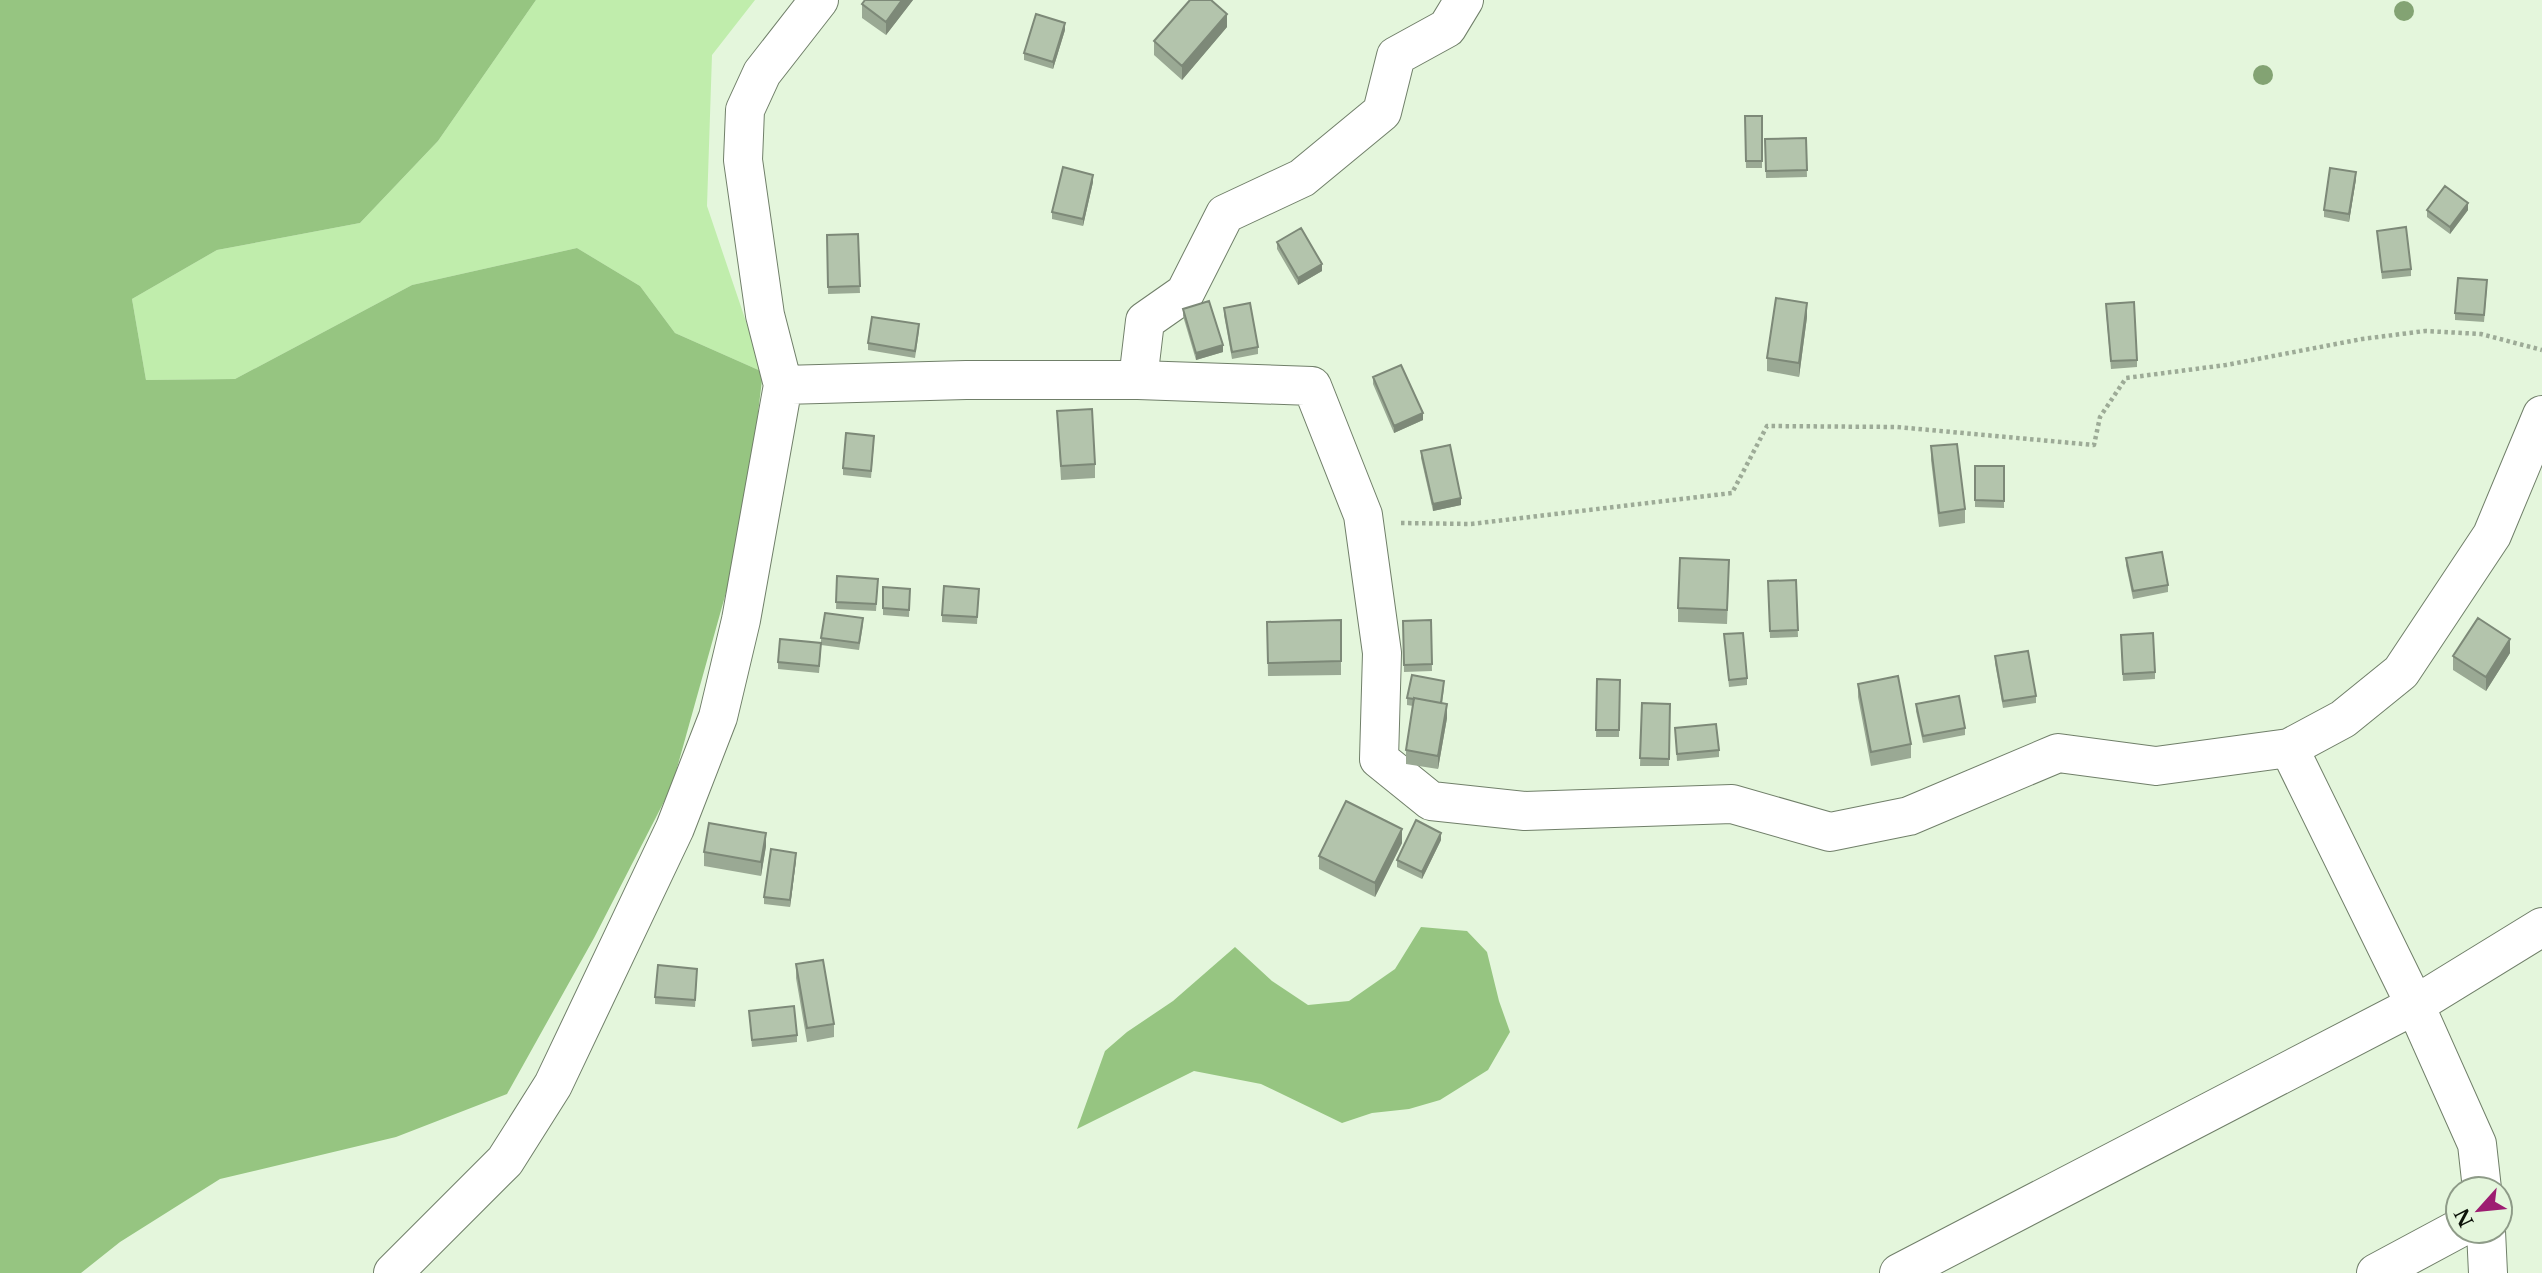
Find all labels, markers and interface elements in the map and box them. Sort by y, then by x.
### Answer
north arrow [2444,1175,2514,1245]
text: N [2450,1204,2479,1231]

